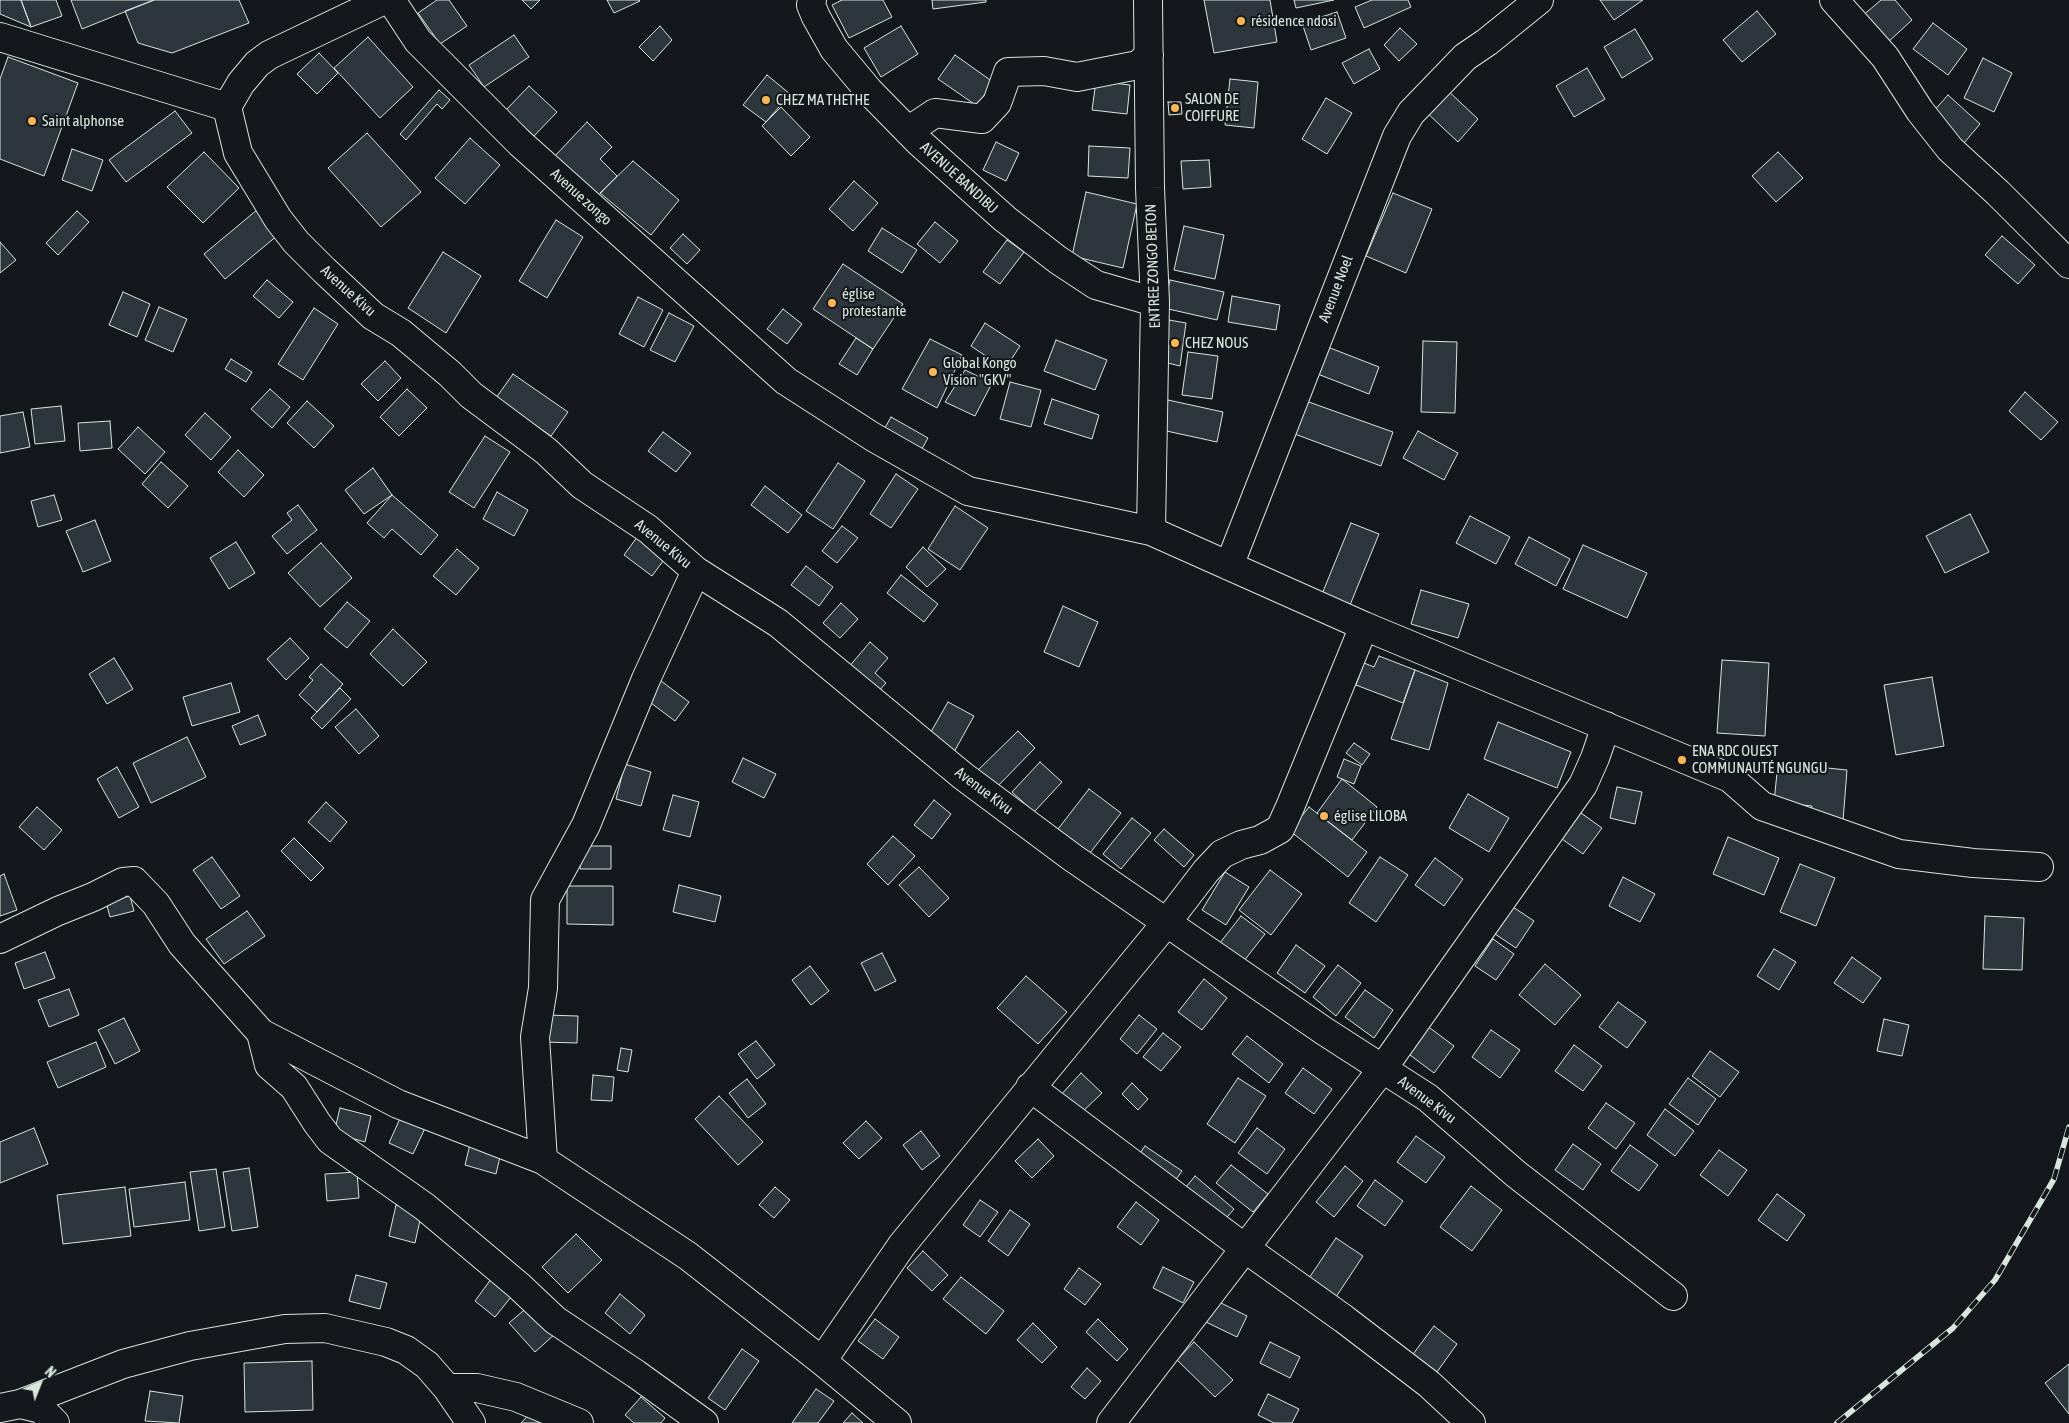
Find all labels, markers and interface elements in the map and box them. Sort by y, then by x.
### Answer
place label: résidence ndosi [1251,12,1337,30]
marker: résidence ndosi [1235,15,1247,27]
place label: SALON DE COIFFURE [1185,90,1239,125]
place label: CHEZ MA THETHE [776,91,869,109]
marker: CHEZ MA THETHE [760,94,772,106]
marker: SALON DE COIFFURE [1169,102,1181,114]
place label: Saint alphonse [42,112,124,130]
marker: Saint alphonse [26,115,38,127]
street label: AVENUE BANDIBU [916,138,1002,218]
street label: Avenue zongo [547,165,615,229]
street label: ENTREE ZONGO BETON [1142,203,1164,329]
street label: Avenue Noel [1315,253,1357,325]
street label: Avenue Kivu [317,262,379,320]
place label: église protestante [842,285,906,320]
marker: église protestante [826,297,838,309]
place label: CHEZ NOUS [1185,334,1248,352]
marker: CHEZ NOUS [1169,337,1181,349]
place label: Global Kongo Vision "GKV" [943,354,1017,389]
marker: Global Kongo Vision "GKV" [927,366,939,378]
street label: Avenue Kivu [631,516,695,572]
place label: ENA RDC OUEST COMMUNAUTÉ NGUNGU [1692,742,1828,777]
marker: ENA RDC OUEST COMMUNAUTÉ NGUNGU [1676,754,1688,766]
street label: Avenue Kivu [952,763,1016,819]
place label: église LILOBA [1334,807,1407,825]
marker: église LILOBA [1318,810,1330,822]
street label: Avenue Kivu [1395,1072,1459,1128]
north arrow [15,1358,65,1408]
text: N [42,1364,59,1381]

